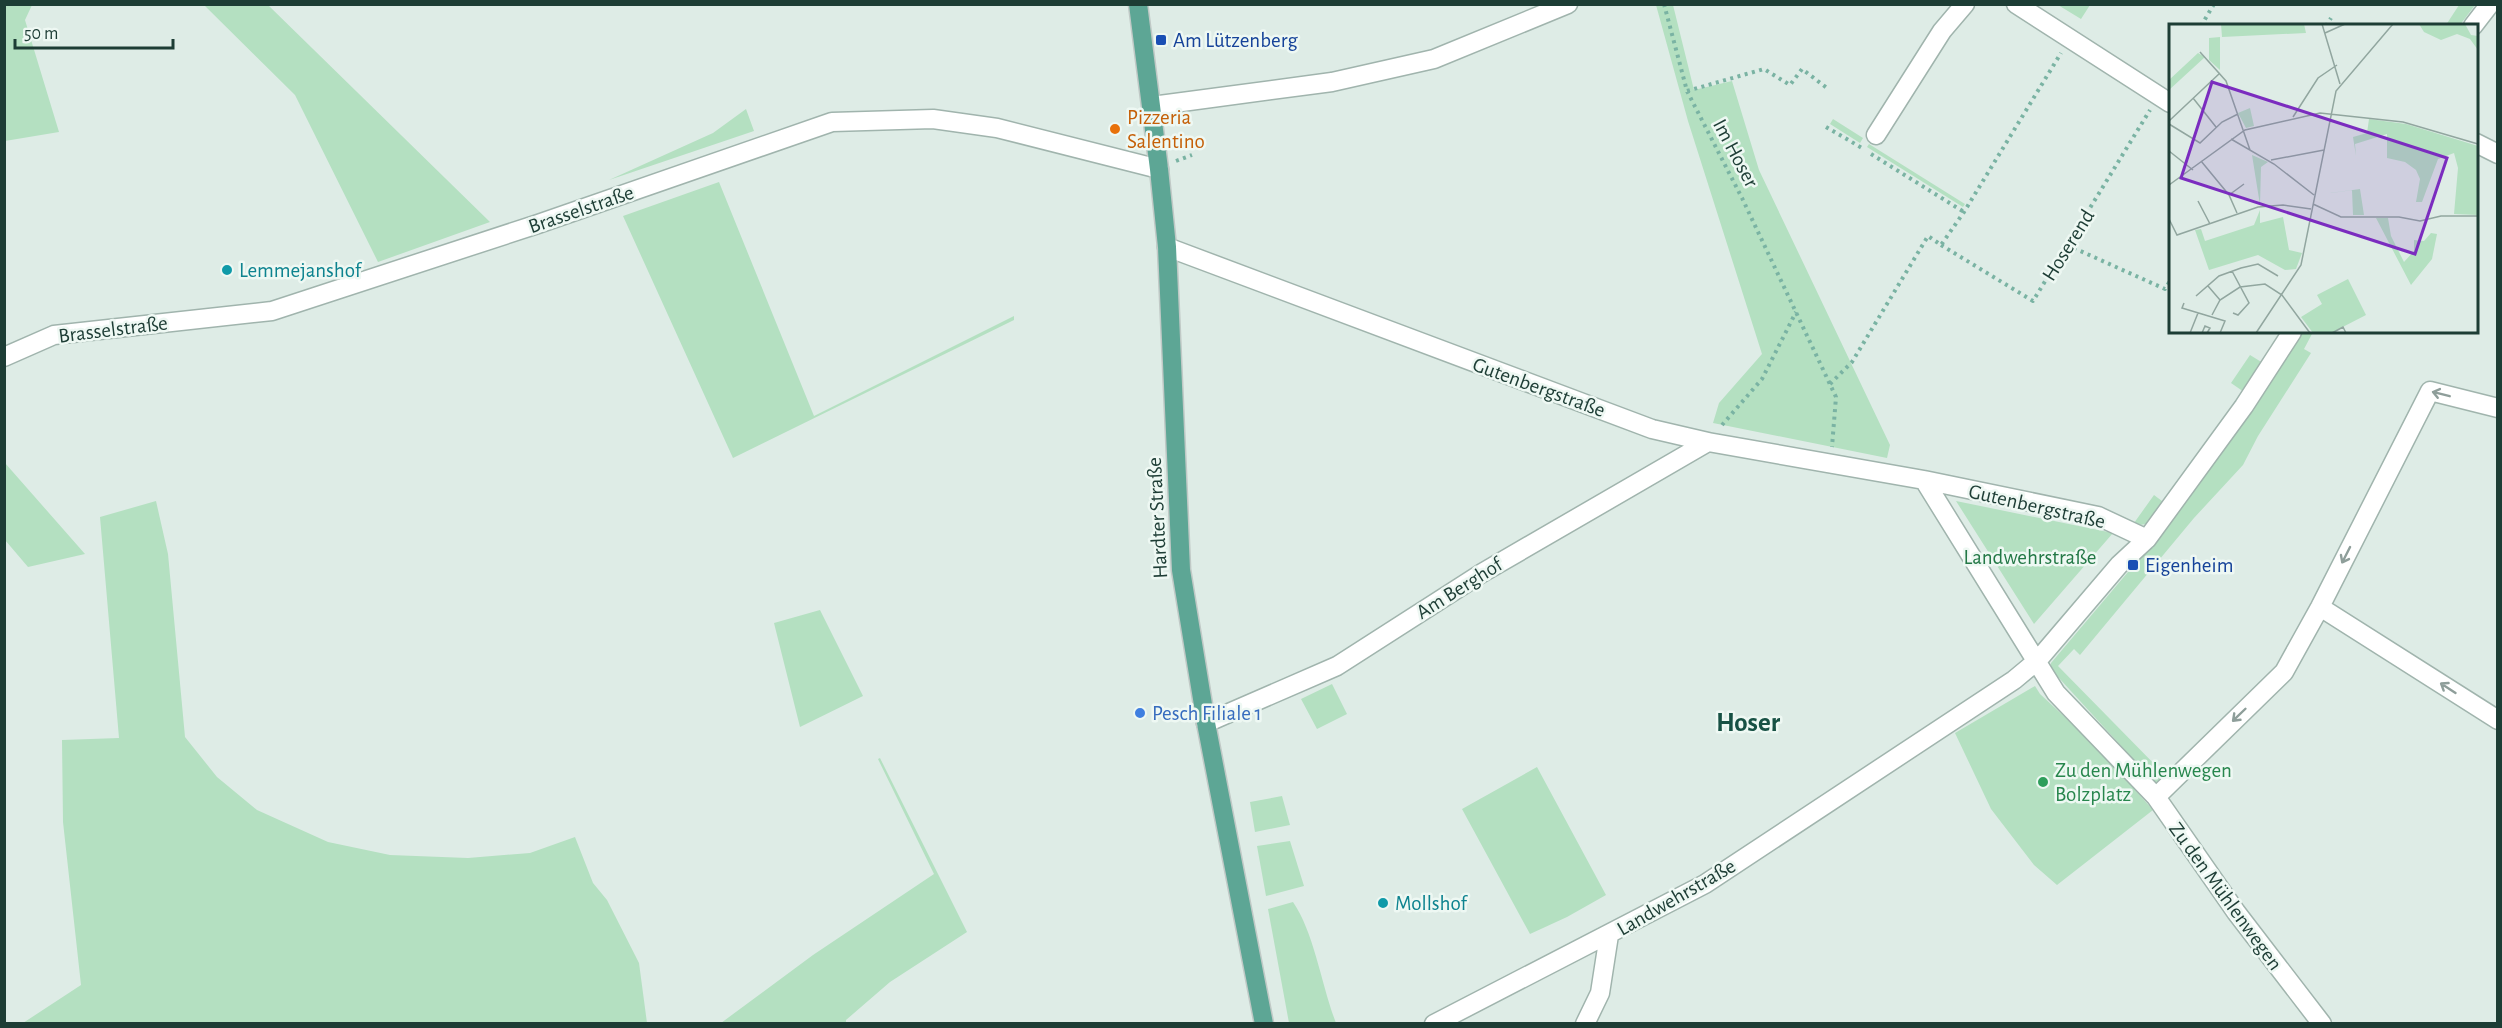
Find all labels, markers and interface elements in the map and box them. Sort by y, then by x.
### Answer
scale bar [15,12,172,50]
inset map [2169,24,2478,333]
text: 50 m [24,25,58,43]
place label: Am Lützenberg [1173,30,1298,51]
marker: Am Lützenberg [1154,33,1168,47]
place label: Pizzeria Salentino [1127,107,1205,152]
street label: Im Hoser [1709,116,1762,191]
marker: Pizzeria Salentino [1108,122,1122,136]
street label: Brasselstraße [526,182,636,237]
street label: Hoserend [2038,206,2099,285]
place label: Lemmejanshof [239,260,363,281]
marker: Lemmejanshof [220,263,234,277]
street label: Brasselstraße [57,312,169,347]
street label: Gutenbergstraße [1470,354,1608,421]
one-way arrow [2432,388,2451,399]
street label: Hardter Straße [1144,457,1171,579]
street label: Gutenbergstraße [1967,481,2107,532]
one-way arrow [2340,546,2352,564]
park label: Landwehrstraße [1963,547,2097,568]
street label: Am Berghof [1413,553,1507,623]
place label: Eigenheim [2145,555,2233,576]
marker: Eigenheim [2126,558,2140,572]
one-way arrow [2440,682,2457,694]
place label: Pesch Filiale 1 [1152,703,1262,724]
marker: Pesch Filiale 1 [1133,706,1147,720]
one-way arrow [2231,708,2246,723]
district label: Hoser [1716,709,1781,736]
place label: Zu den Mühlenwegen Bolzplatz [2055,760,2232,805]
marker: Zu den Mühlenwegen Bolzplatz [2036,775,2050,789]
street label: Zu den Mühlenwegen [2165,819,2286,974]
street label: Landwehrstraße [1613,855,1739,940]
place label: Mollshof [1395,893,1468,914]
marker: Mollshof [1376,896,1390,910]

